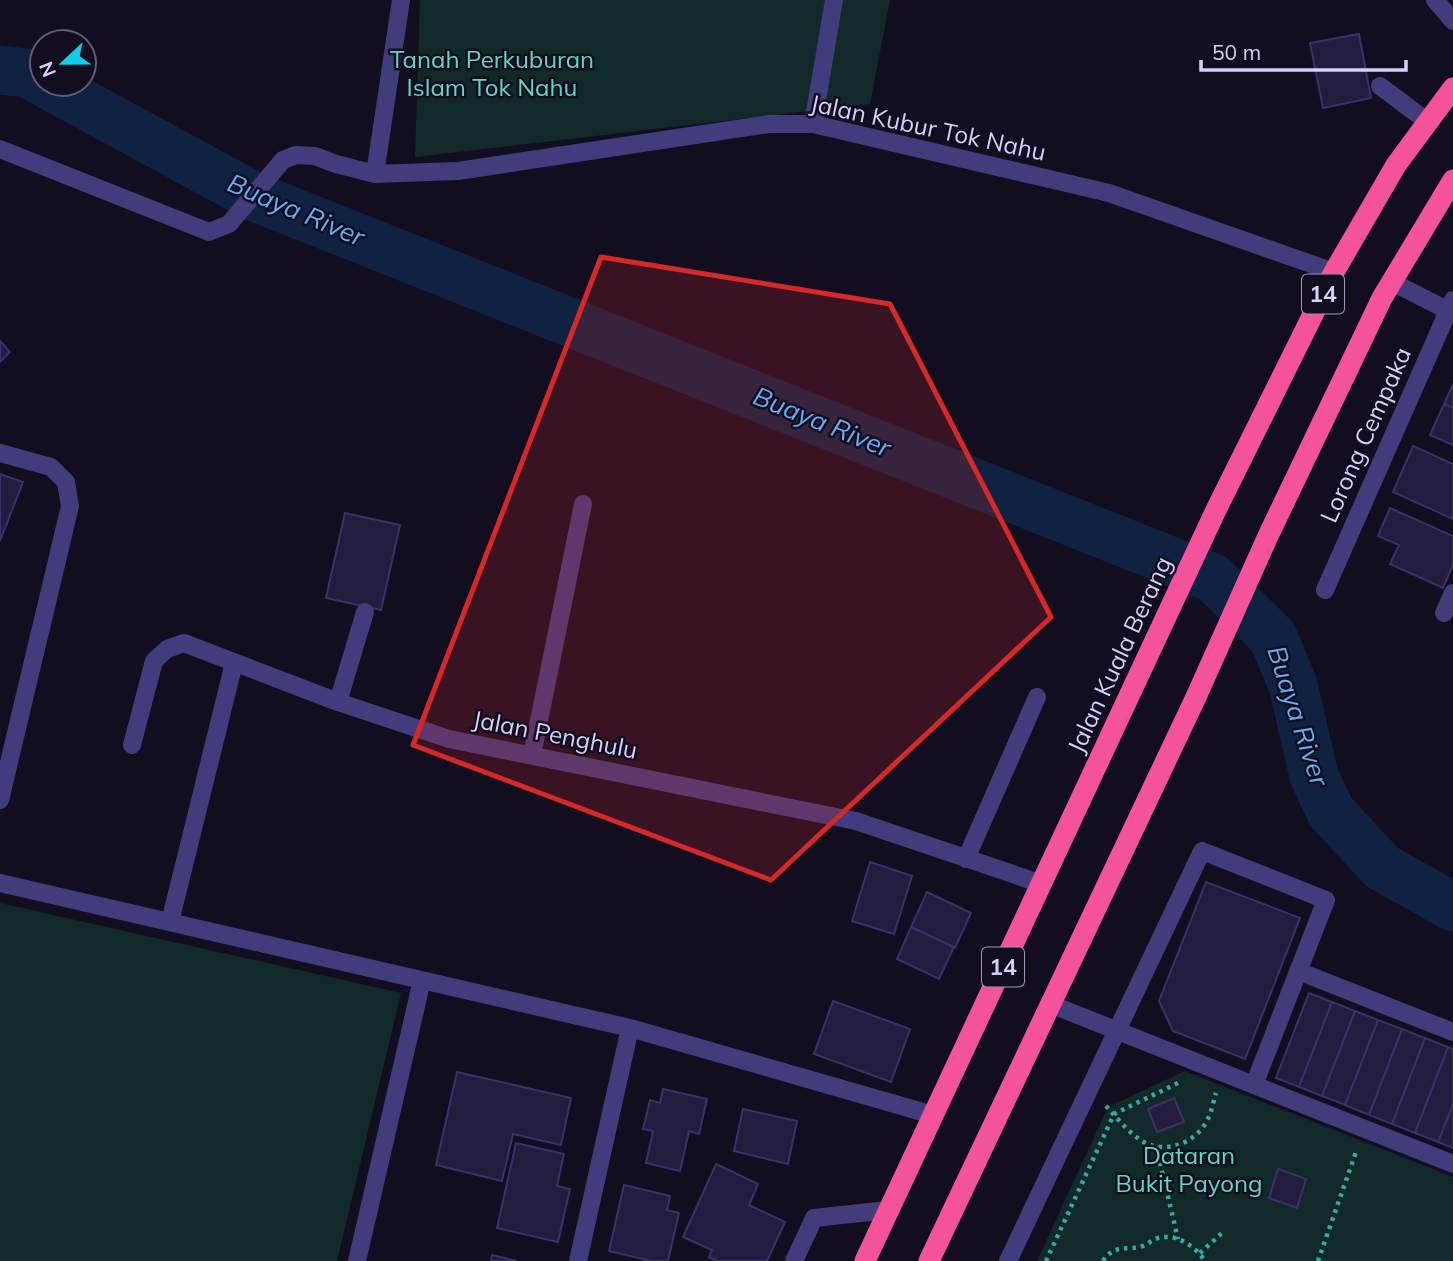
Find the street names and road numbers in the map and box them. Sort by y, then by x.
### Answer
street label: Jalan Kubur Tok Nahu [808,87,1049,167]
road number: 14 [1302,274,1344,314]
street label: Lorong Cempaka [1313,342,1417,527]
street label: Jalan Kuala Berang [1060,552,1178,758]
street label: Jalan Penghulu [470,703,640,765]
road number: 14 [982,948,1024,986]

